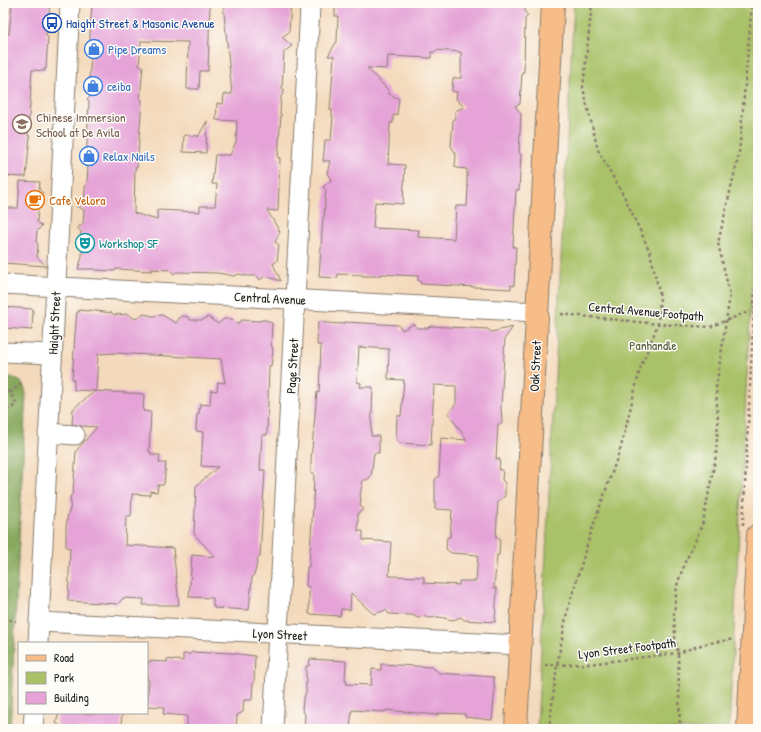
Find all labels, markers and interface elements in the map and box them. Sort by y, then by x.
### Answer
bus stop icon: Haight Street & Masonic Avenue [41,12,63,34]
place label: Haight Street & Masonic Avenue [66,14,215,32]
shop icon: Pipe Dreams [83,38,105,60]
place label: Pipe Dreams [108,40,166,58]
shop icon: ceiba [82,75,104,97]
place label: ceiba [107,77,131,95]
place label: Chinese Immersion School at De Avila [36,108,126,141]
school or university icon: Chinese Immersion School at De Avila [11,113,33,135]
shop icon: Relax Nails [78,145,100,167]
place label: Relax Nails [103,147,155,165]
cafe icon: Cafe Velora [24,189,46,211]
place label: Cafe Velora [49,191,105,209]
theatre icon: Workshop SF [74,232,96,254]
place label: Workshop SF [99,234,159,252]
street label: Central Avenue [233,287,307,309]
street label: Haight Street [43,291,65,355]
street label: Central Avenue Footpath [588,297,705,325]
park label: Panhandle [629,336,677,354]
street label: Page Street [282,337,302,394]
street label: Oak Street [525,340,545,392]
street label: Lyon Street [252,624,308,644]
street label: Lyon Street Footpath [577,633,677,663]
legend [18,642,148,714]
text: Road [54,649,74,666]
text: Park [54,669,74,686]
text: Building [54,689,89,706]

